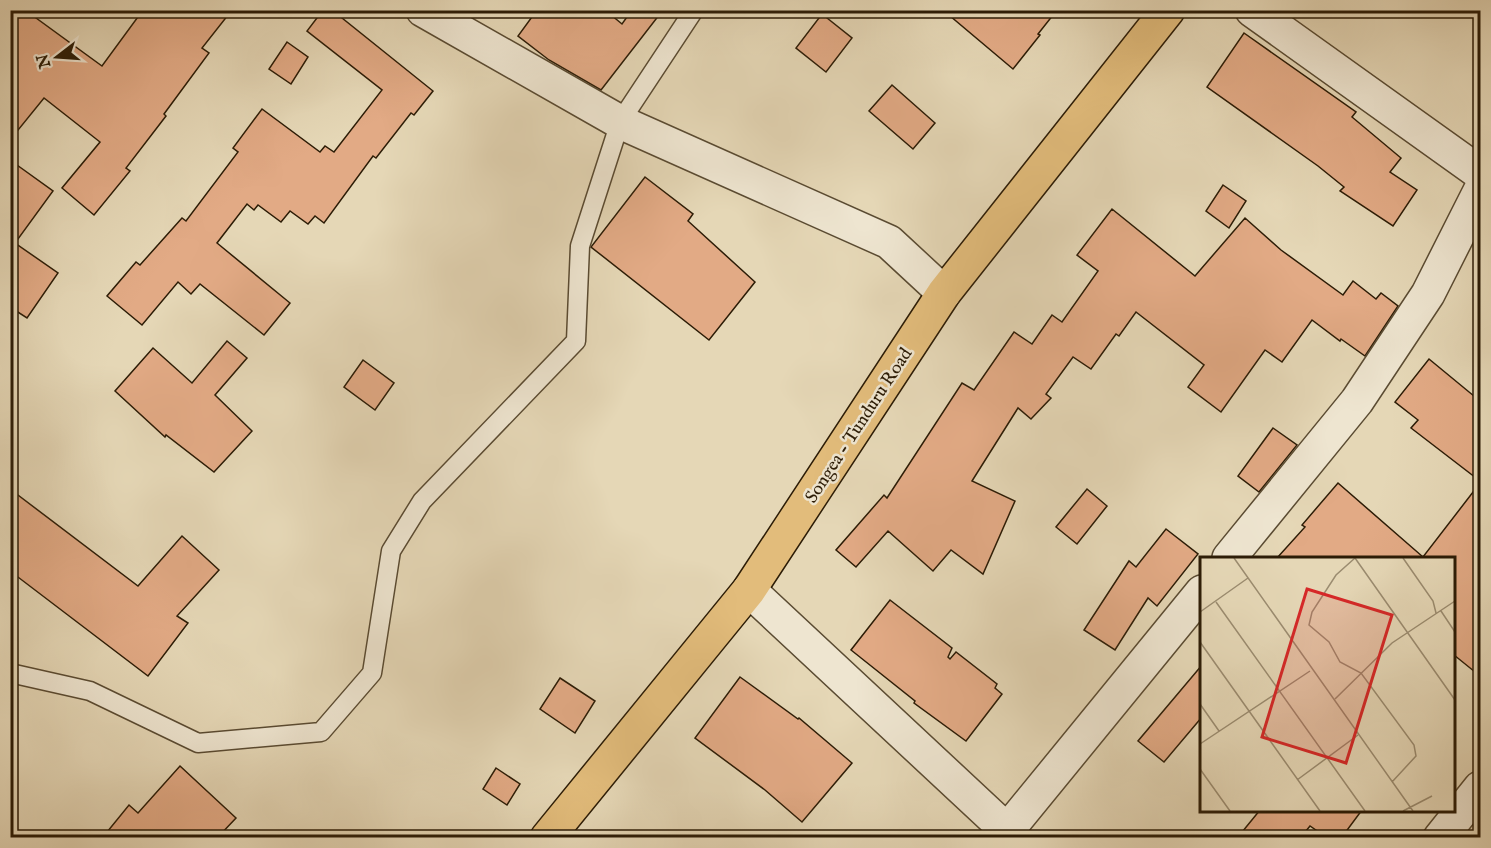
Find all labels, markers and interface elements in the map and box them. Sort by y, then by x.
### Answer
north arrow [27,27,87,87]
text: N [33,51,56,71]
street label: Songea - Tunduru Road [800,344,918,508]
inset map [1200,557,1455,812]

